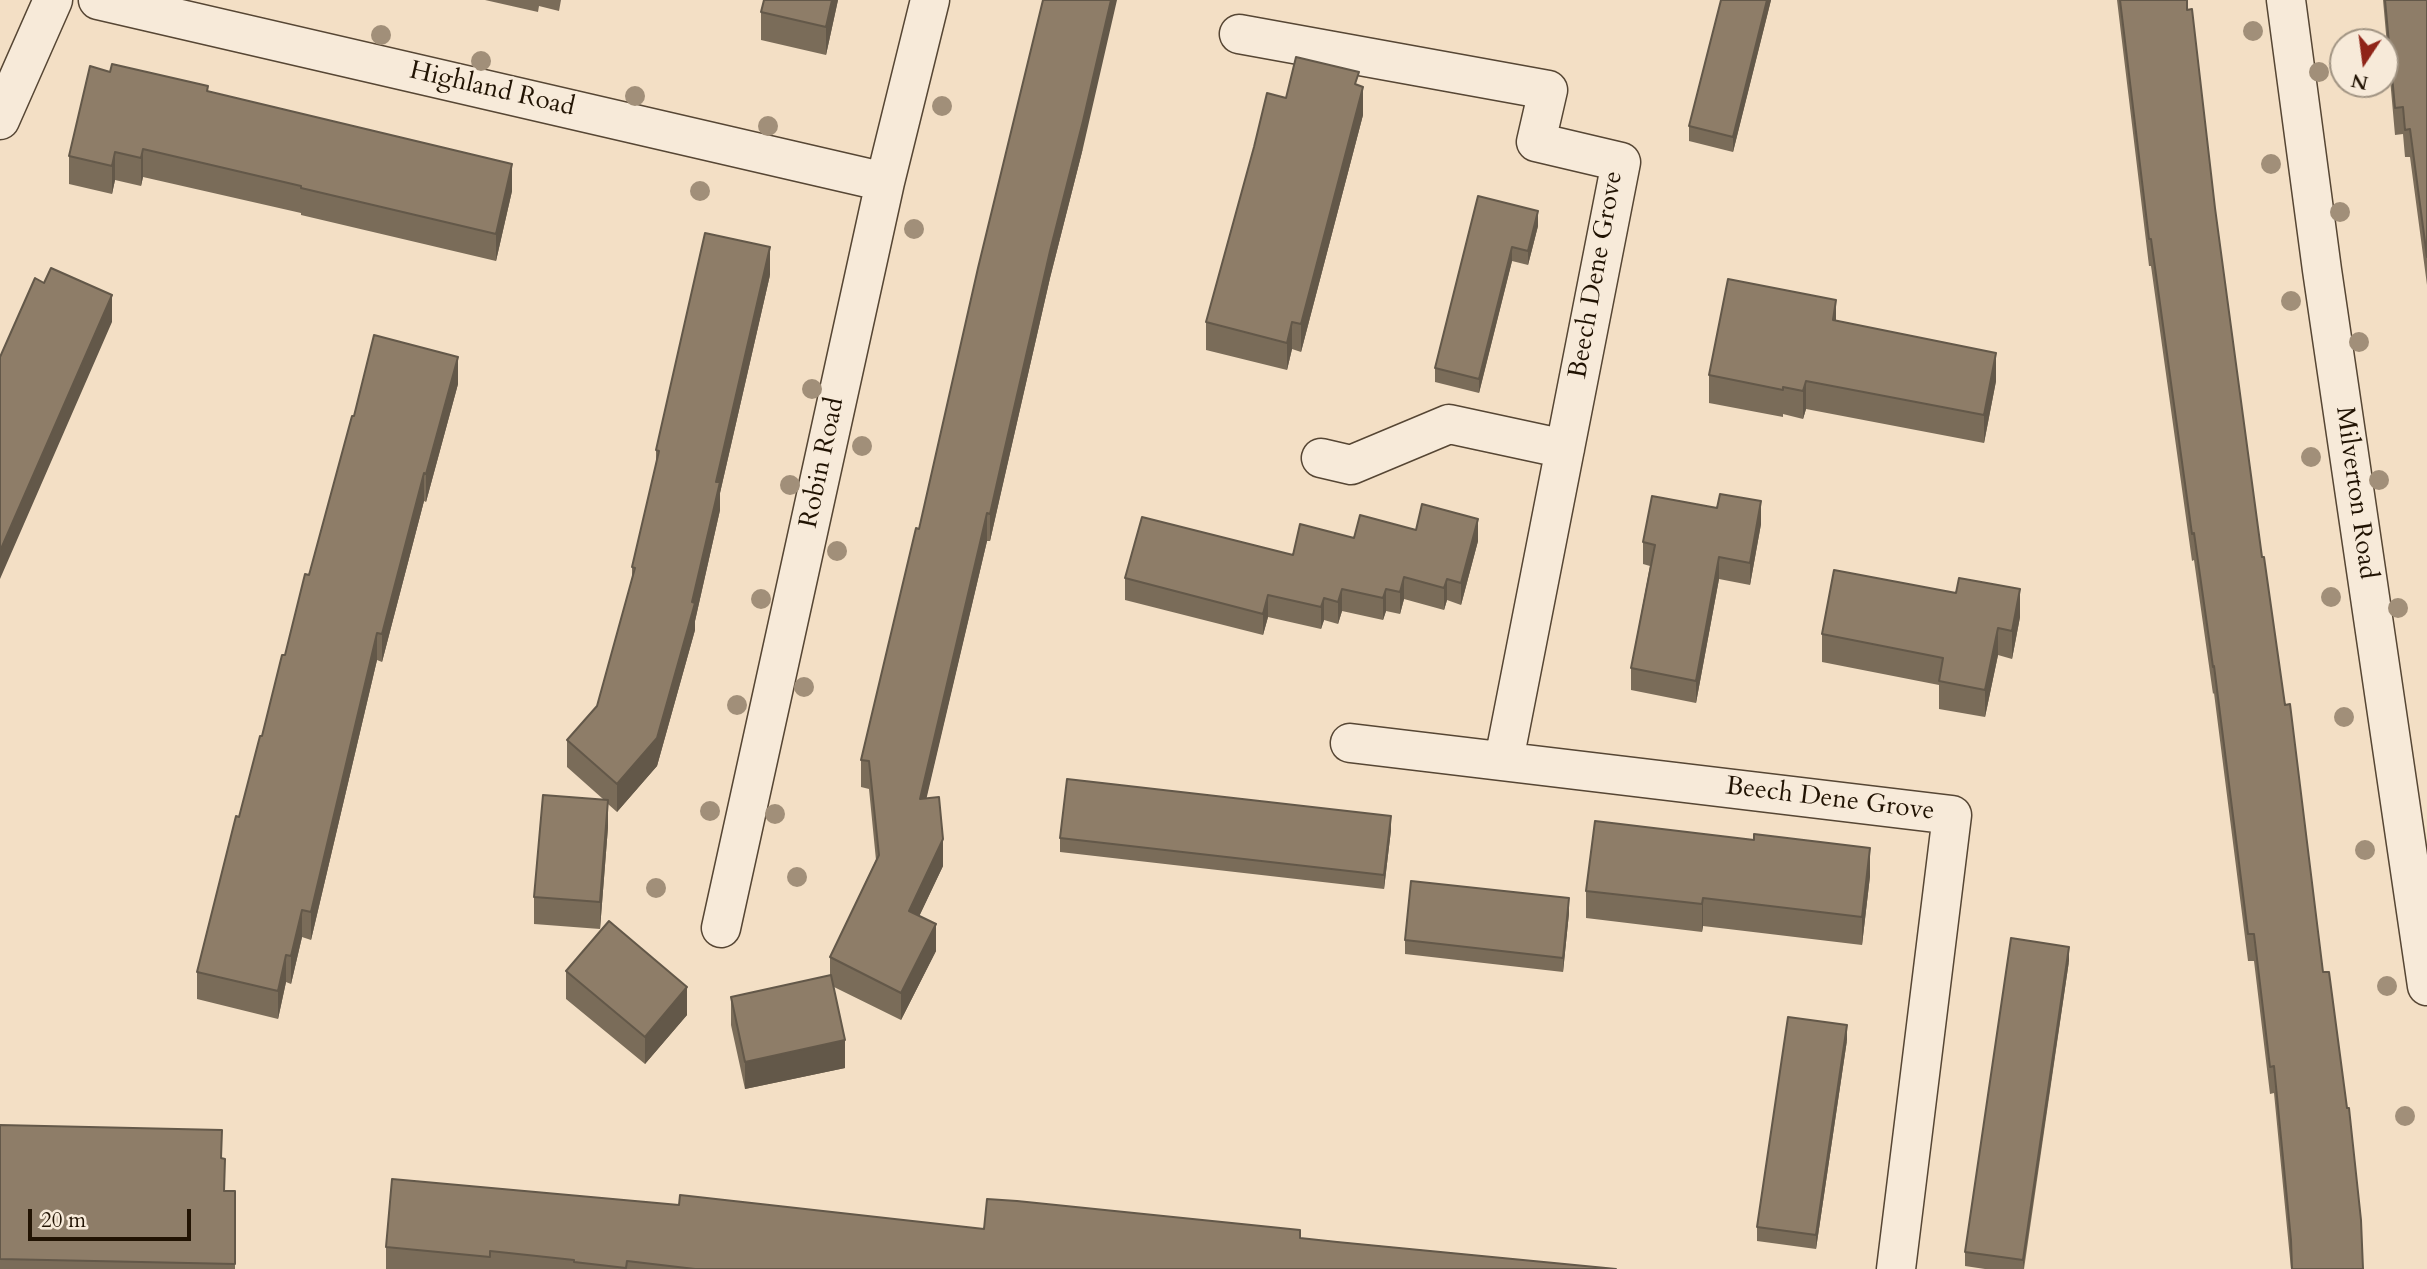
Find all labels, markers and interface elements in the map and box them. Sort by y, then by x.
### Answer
north arrow [2329,28,2399,98]
street label: Highland Road [406,56,578,124]
text: N [2349,67,2371,96]
street label: Beech Dene Grove [1563,169,1631,381]
street label: Robin Road [794,395,852,531]
street label: Milverton Road [2327,405,2383,581]
street label: Beech Dene Grove [1724,772,1936,828]
scale bar [32,1196,194,1240]
text: 20 m [41,1206,86,1235]

